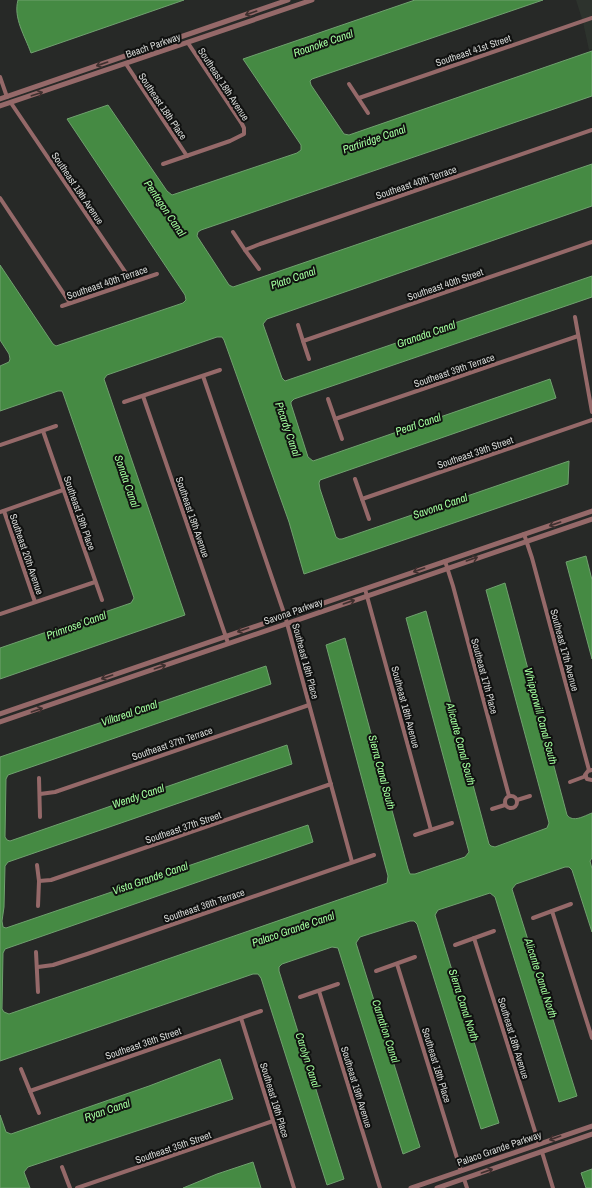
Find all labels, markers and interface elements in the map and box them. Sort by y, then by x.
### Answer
one-way arrow [246,9,258,17]
water label: Roanoke Canal [291,26,356,60]
street label: Beach Parkway [124,30,183,61]
street label: Southeast 41st Street [434,31,513,69]
street label: Southeast 18th Avenue [195,45,252,124]
one-way arrow [96,61,109,68]
street label: Southeast 18th Place [135,70,190,143]
one-way arrow [30,90,43,97]
water label: Partiridge Canal [341,121,408,156]
street label: Southeast 19th Avenue [49,150,107,227]
street label: Southeast 40th Terrace [374,162,459,202]
water label: Pentagon Canal [141,177,189,240]
street label: Southeast 40th Terrace [65,262,150,302]
water label: Plato Canal [269,263,318,292]
street label: Southeast 40th Street [406,265,485,304]
water label: Granada Canal [395,317,458,351]
street label: Southeast 39th Terrace [412,350,497,390]
water label: Picardy Canal [272,400,304,459]
water label: Pearl Canal [393,409,444,438]
street label: Southeast 39th Street [436,433,515,472]
water label: Sonata Canal [111,453,143,510]
street label: Southeast 19th Place [61,474,99,553]
street label: Southeast 19th Avenue [173,475,213,560]
water label: Savona Canal [411,490,470,522]
street label: Southeast 20th Avenue [7,512,47,597]
one-way arrow [550,520,562,528]
one-way arrow [465,555,477,563]
one-way arrow [413,567,426,574]
street label: Savona Parkway [262,595,325,628]
one-way arrow [342,597,354,605]
water label: Primrose Canal [44,607,109,642]
street label: Southeast 17th Avenue [547,608,582,693]
street label: Southeast 18th Place [289,622,322,701]
one-way arrow [237,627,249,635]
street label: Southeast 17th Place [468,637,501,716]
one-way arrow [153,663,166,670]
street label: Southeast 18th Avenue [388,665,423,750]
water label: Whipporwill Canal South [521,666,561,766]
one-way arrow [101,674,113,682]
water label: Villareal Canal [99,697,160,729]
water label: Alicante Canal South [443,700,479,787]
one-way arrow [30,705,42,713]
street label: Southeast 37th Terrace [130,723,215,763]
water label: Sierra Canal South [365,733,399,811]
water label: Wendy Canal [110,780,167,811]
street label: Southeast 37th Street [144,808,223,847]
water label: Vista Grande Canal [110,858,191,897]
street label: Southeast 36th Terrace [162,885,247,925]
water label: Palaco Grande Canal [250,908,337,950]
water label: Alicante Canal North [521,935,561,1020]
water label: Sierra Canal North [446,967,482,1043]
street label: Southeast 18th Avenue [495,996,532,1081]
water label: Carnation Canal [369,998,403,1065]
street label: Southeast 36th Street [104,1024,183,1063]
street label: Southeast 18th Place [419,1026,454,1105]
water label: Carolyn Canal [293,1031,324,1090]
street label: Southeast 19th Avenue [338,1045,375,1130]
street label: Southeast 19th Place [257,1061,292,1140]
water label: Ryan Canal [82,1095,133,1124]
street label: Southeast 35th Street [134,1128,213,1167]
street label: Palaco Grande Parkway [455,1128,544,1169]
one-way arrow [550,1135,562,1143]
one-way arrow [481,1166,493,1174]

